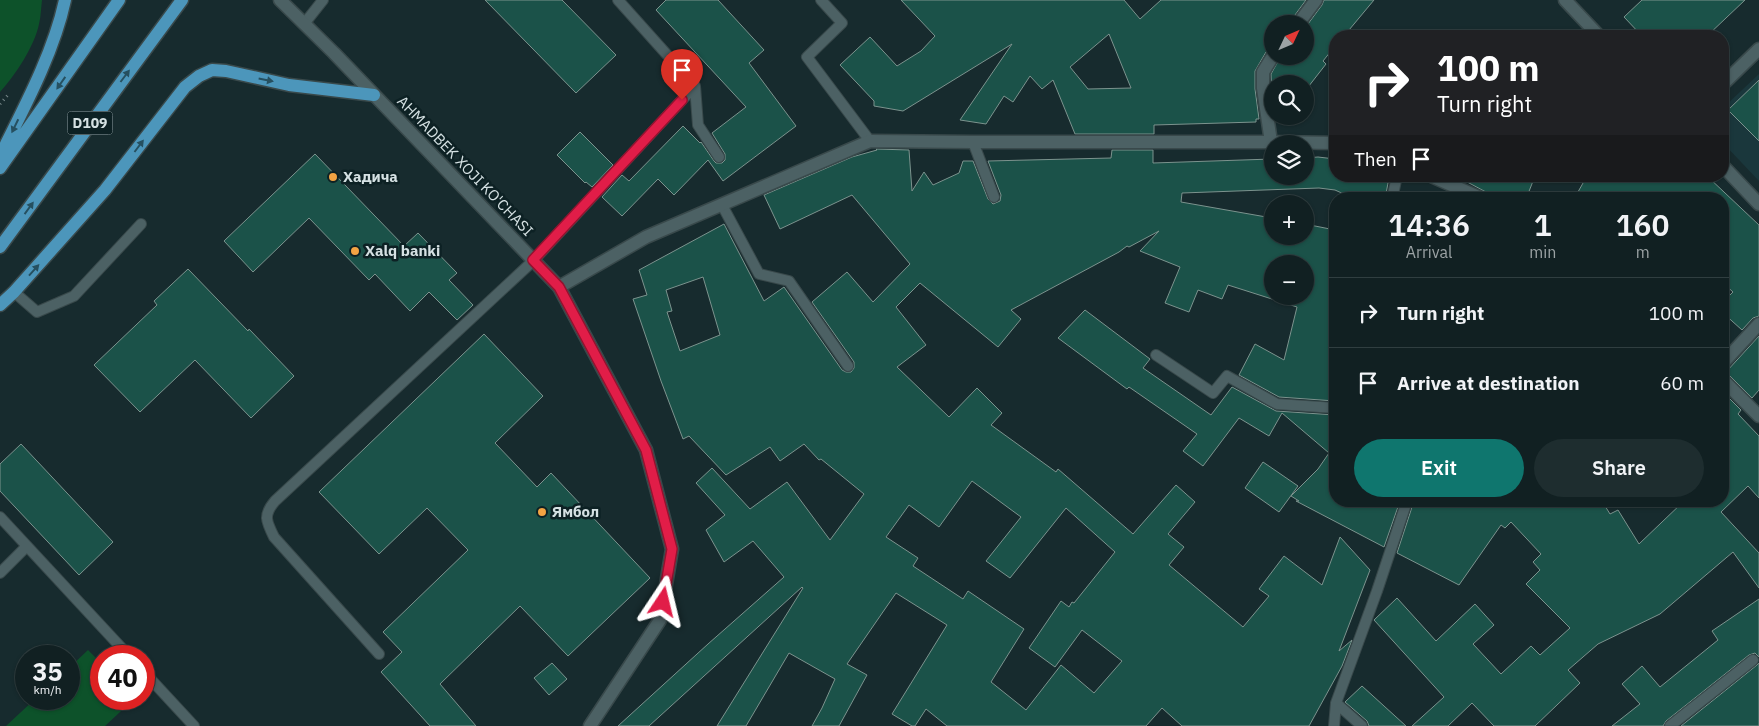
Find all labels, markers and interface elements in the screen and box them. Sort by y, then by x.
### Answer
north arrow [1264,15,1314,65]
map controls [1264,15,1314,305]
text: 100 m [1437,45,1540,91]
pin [661,49,703,100]
icon: right [1354,50,1419,115]
icon: arrive [668,56,696,84]
one-way arrow [119,70,129,83]
button: search [1264,75,1314,125]
one-way arrow [56,76,66,89]
one-way arrow [259,77,275,85]
text: Turn right [1437,89,1532,118]
street label: AHMADBEK XOJI KO'CHASI [393,92,537,240]
road number: D109 [68,112,112,134]
one-way arrow [11,119,19,133]
button: layers [1264,135,1314,185]
one-way arrow [133,140,144,153]
icon: arrive [1407,145,1435,173]
text: Then [1354,147,1397,171]
place label: Хадича [343,167,398,186]
marker: Хадича [327,171,339,183]
button: + [1264,195,1314,245]
one-way arrow [24,201,34,215]
text: 14:36 [1388,205,1470,244]
text: 1 [1534,205,1552,244]
text: 160 [1616,205,1670,244]
place label: Xalq banki [365,241,440,260]
text: Arrival [1406,242,1452,262]
text: min [1529,242,1556,262]
text: m [1636,242,1650,262]
marker: Xalq banki [349,245,361,257]
button: − [1264,255,1314,305]
one-way arrow [28,264,40,276]
icon: right [1354,299,1382,327]
text: Turn right [1397,301,1484,325]
text: 100 m [1649,301,1704,325]
icon: arrive [1354,369,1382,397]
text: Arrive at destination [1397,371,1580,395]
text: 60 m [1660,371,1704,395]
button: Exit [1354,439,1524,497]
button: Share [1534,439,1704,497]
place label: Ямбол [552,502,599,521]
marker: Ямбол [536,506,548,518]
position arrow [636,575,688,627]
speed limit sign: 40 [90,645,155,710]
text: 35 [32,655,63,688]
text: km/h [33,682,62,697]

